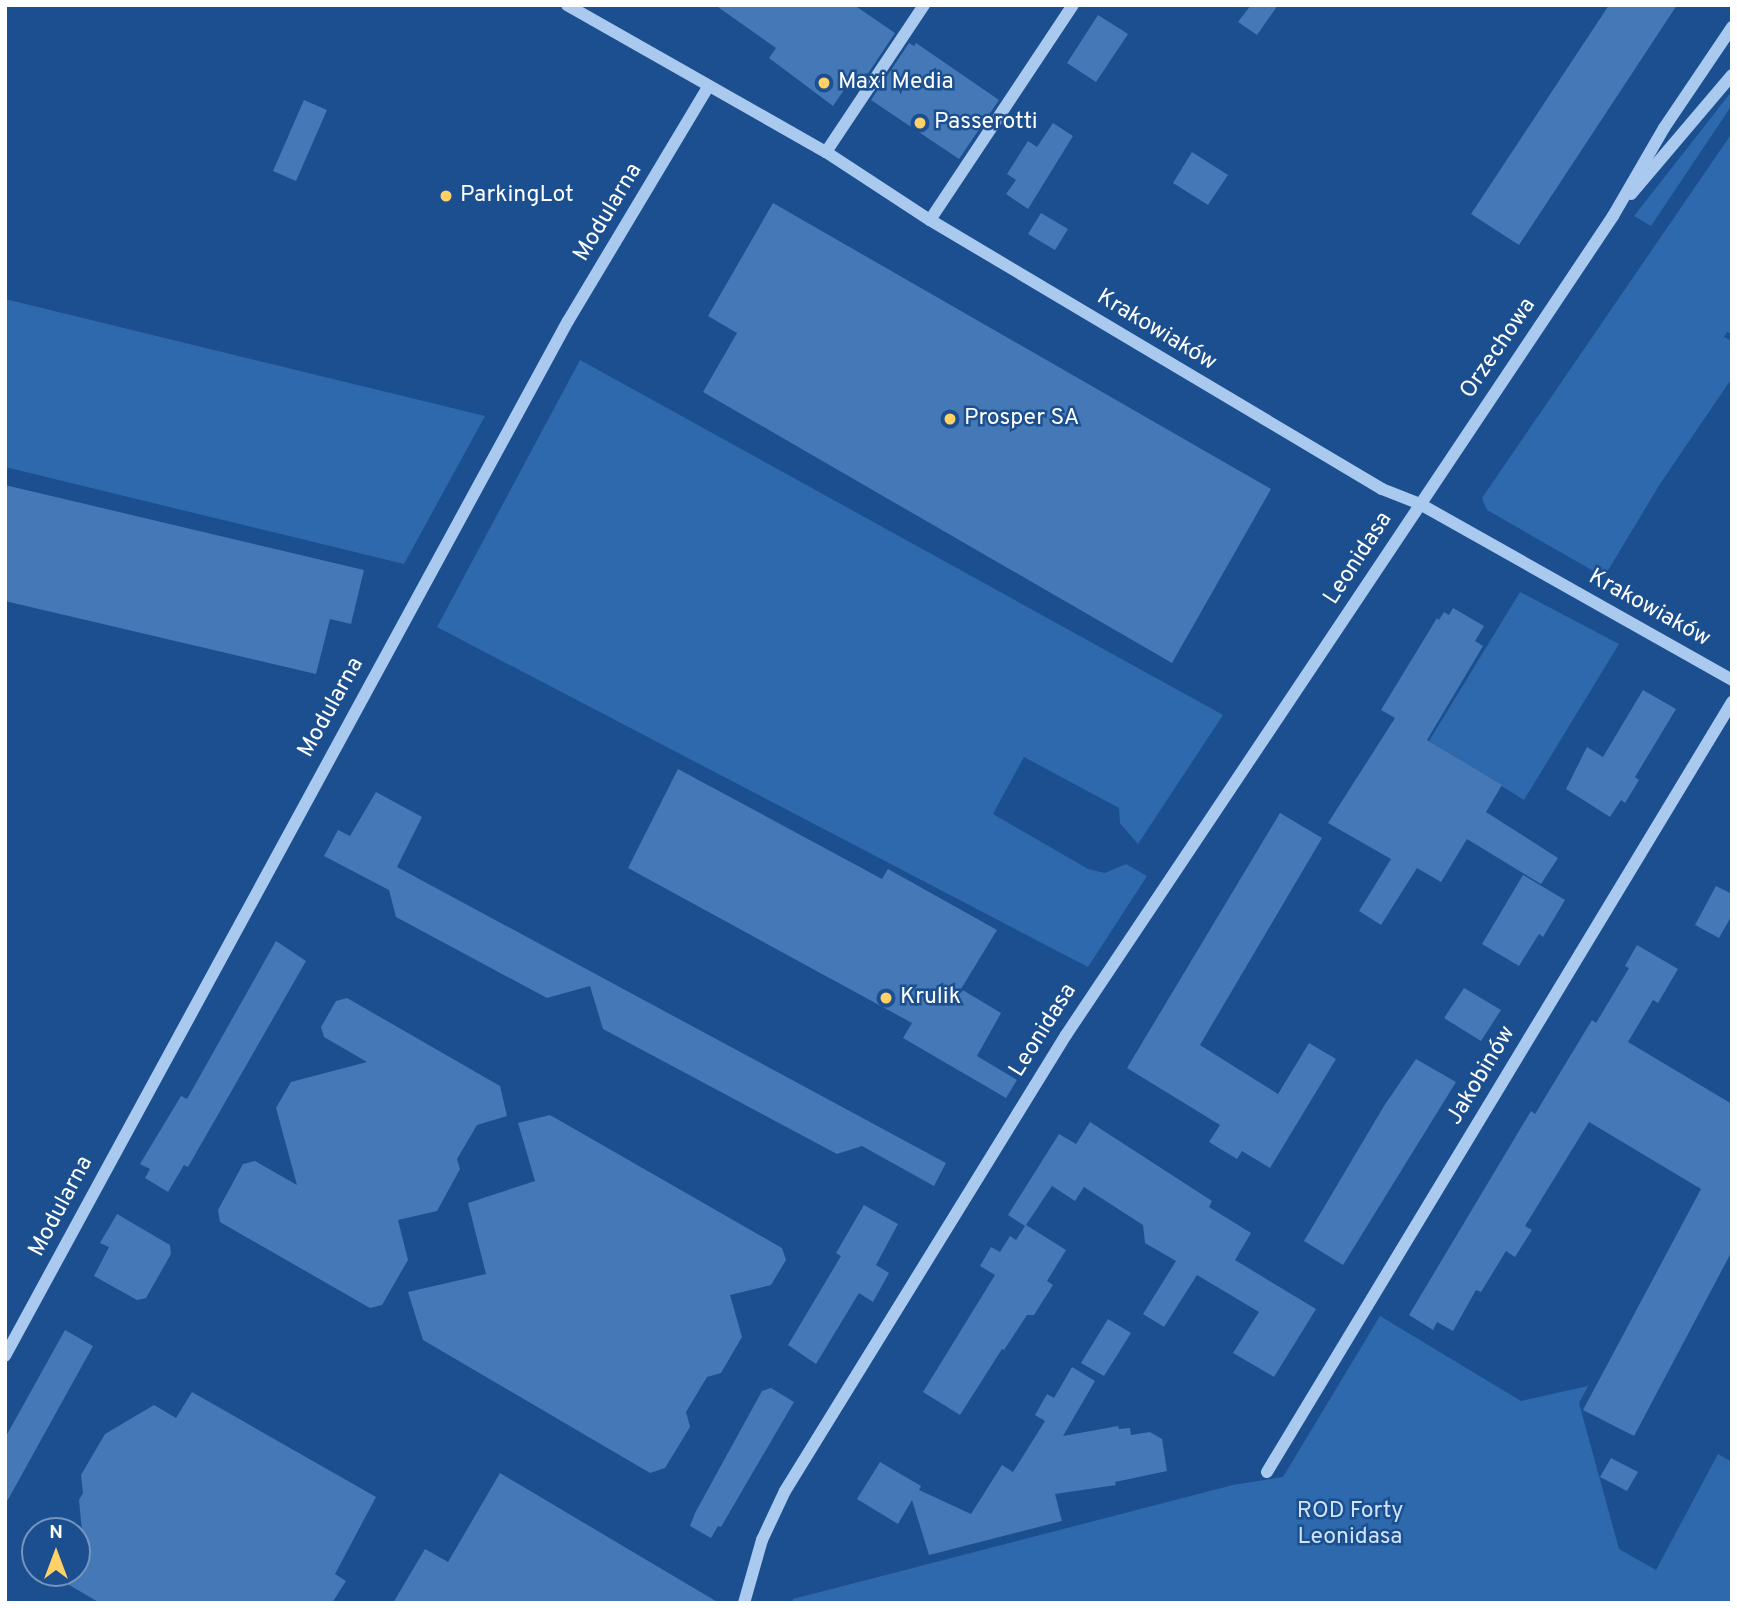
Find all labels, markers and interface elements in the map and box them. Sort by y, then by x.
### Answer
place label: Maxi Media [838,69,954,97]
marker: Maxi Media [816,75,832,91]
place label: Passerotti [934,109,1037,137]
marker: Passerotti [912,115,928,131]
street label: Modularna [569,159,649,267]
place label: ParkingLot [460,182,574,210]
marker: ParkingLot [438,188,454,204]
street label: Krakowiaków [1091,284,1221,378]
street label: Orzechowa [1455,293,1543,405]
place label: Prosper SA [964,405,1079,433]
marker: Prosper SA [942,411,958,427]
street label: Leonidasa [1319,508,1399,610]
street label: Krakowiaków [1583,564,1715,654]
street label: Modularna [293,653,371,763]
street label: Leonidasa [1005,979,1083,1083]
place label: Krulik [900,984,961,1012]
marker: Krulik [878,990,894,1006]
street label: Jakobinów [1442,1022,1522,1130]
street label: Modularna [24,1152,100,1262]
park label: ROD Forty Leonidasa [1297,1498,1403,1552]
north arrow [21,1517,91,1587]
text: N [49,1521,63,1545]

